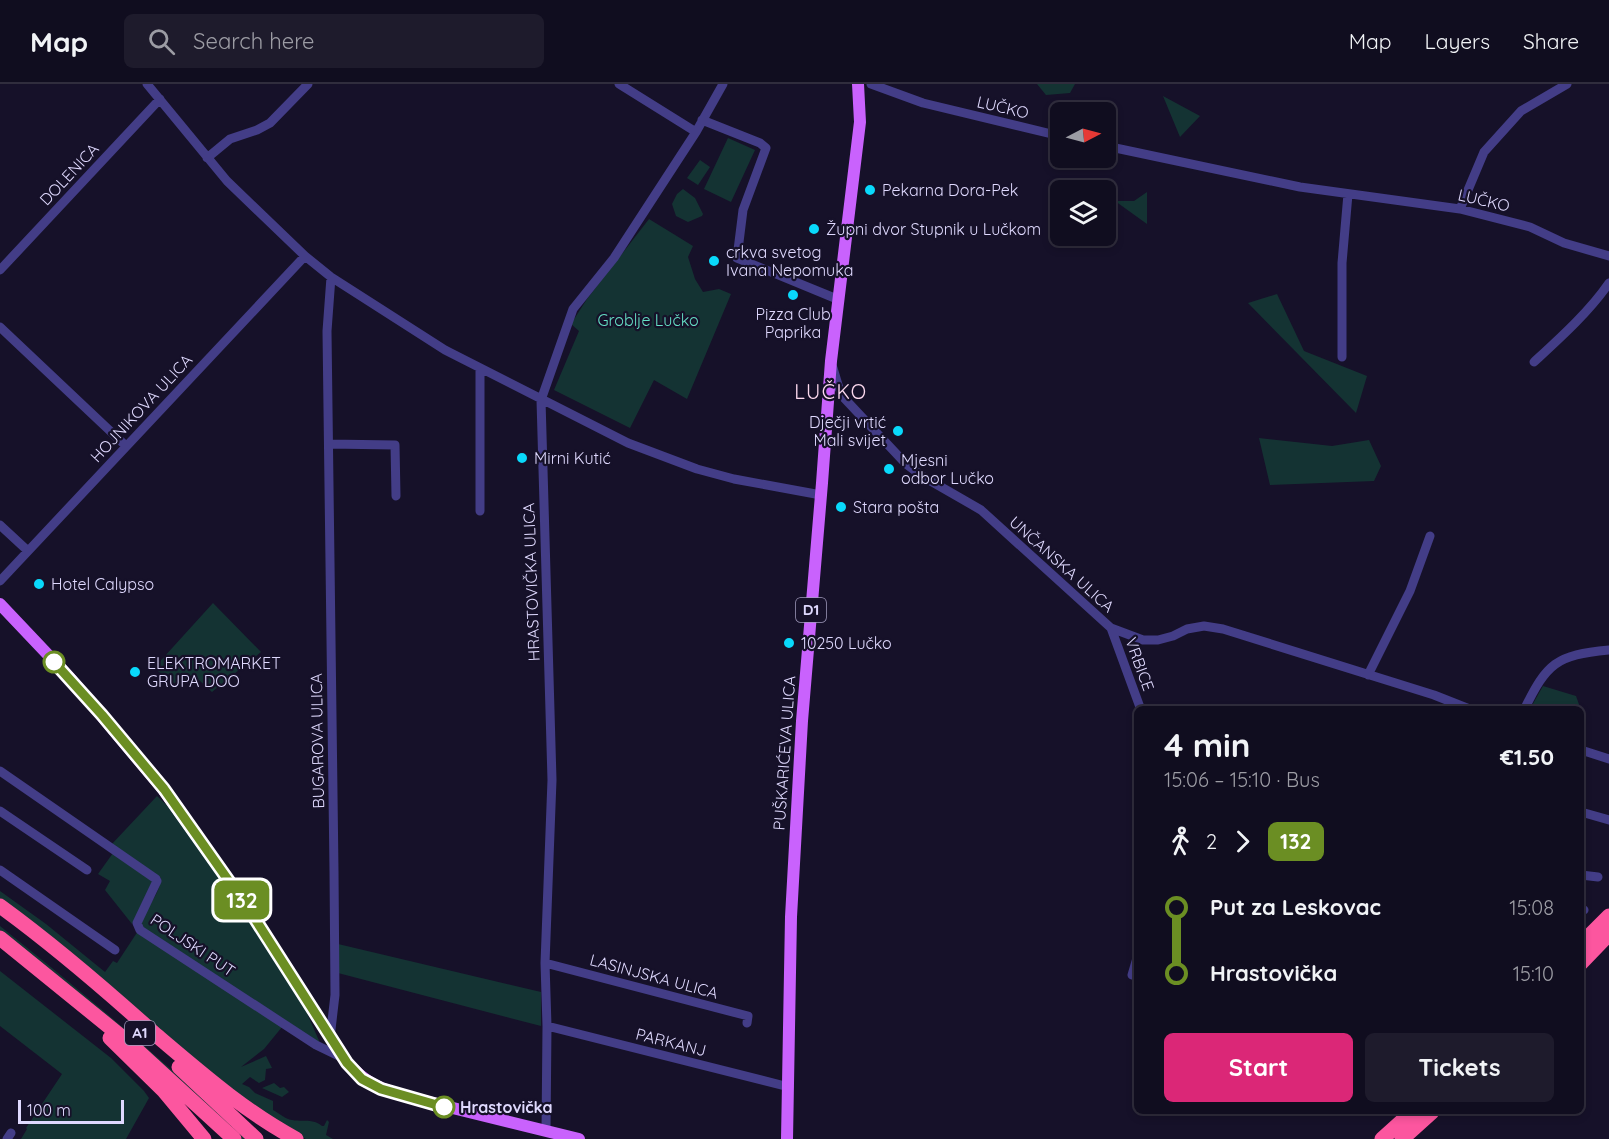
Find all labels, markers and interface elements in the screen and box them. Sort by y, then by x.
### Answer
search box [124,14,544,68]
text: Map [30,24,88,59]
icon: search [145,25,178,58]
text: Search here [193,27,315,55]
text: Map [1349,28,1392,54]
text: Layers [1425,28,1490,54]
text: Share [1523,28,1579,54]
street label: LUČKO [975,91,1031,123]
north arrow [1050,102,1116,168]
map controls [1050,102,1116,246]
street label: DOLENICA [35,139,103,209]
place label: Pekarna Dora-Pek [882,180,1018,200]
button: layers [1050,180,1116,246]
marker: Pekarna Dora-Pek [863,183,877,197]
street label: LUČKO [1456,184,1512,216]
place label: Župni dvor Stupnik u Lučkom [826,219,1041,239]
marker: Župni dvor Stupnik u Lučkom [807,222,821,236]
place label: crkva svetog Ivana Nepomuka [726,242,853,280]
marker: crkva svetog Ivana Nepomuka [707,254,721,268]
marker: Pizza Club Paprika [786,288,800,302]
place label: Pizza Club Paprika [755,304,831,342]
park label: Groblje Lučko [597,310,699,330]
street label: HOJNIKOVA ULICA [86,350,196,466]
district label: LUČKO [794,379,868,404]
place label: Dječji vrtić Mali svijet [809,412,886,450]
marker: Dječji vrtić Mali svijet [891,424,905,438]
place label: Mirni Kutić [534,448,611,468]
place label: Mjesni odbor Lučko [901,450,994,488]
marker: Mirni Kutić [515,451,529,465]
marker: Mjesni odbor Lučko [882,462,896,476]
place label: Stara pošta [853,497,939,517]
marker: Stara pošta [834,500,848,514]
street label: HRASTOVIČKA ULICA [518,503,544,661]
street label: UNČANSKA ULICA [1005,511,1119,617]
place label: Hotel Calypso [51,574,154,594]
marker: Hotel Calypso [32,577,46,591]
road number: D1 [796,598,826,622]
place label: 10250 Lučko [801,633,892,653]
street label: VRBICE [1121,635,1159,693]
marker: 10250 Lučko [782,636,796,650]
unlabelled marker [43,651,65,673]
place label: ELEKTROMARKET GRUPA DOO [147,653,281,691]
marker: ELEKTROMARKET GRUPA DOO [128,665,142,679]
street label: BUGAROVA ULICA [306,673,328,809]
street label: PUŠKARIĆEVA ULICA [769,675,799,831]
text: 4 min [1164,724,1251,765]
text: €1.50 [1500,743,1554,771]
text: 15:06 – 15:10 · Bus [1164,767,1320,792]
icon: walk [1164,825,1197,858]
icon: forward [1226,825,1259,858]
text: 132 [1280,828,1312,854]
text: 2 [1206,829,1217,854]
line badge: 132 [208,880,276,920]
text: 132 [226,887,258,913]
text: Put za Leskovac [1210,893,1381,921]
text: 15:08 [1509,895,1554,920]
street label: POLJSKI PUT [147,909,240,981]
street label: LASINJSKA ULICA [588,949,720,1003]
text: Hrastovička [1210,959,1337,987]
text: 15:10 [1513,961,1554,986]
road number: A1 [125,1021,155,1045]
street label: PARKANJ [634,1024,708,1060]
button: Start [1164,1033,1353,1102]
button: Tickets [1365,1033,1554,1102]
marker: Hrastovička [433,1096,455,1118]
scale bar [18,1097,124,1124]
place label: Hrastovička [460,1097,553,1117]
text: 100 m [27,1100,71,1120]

